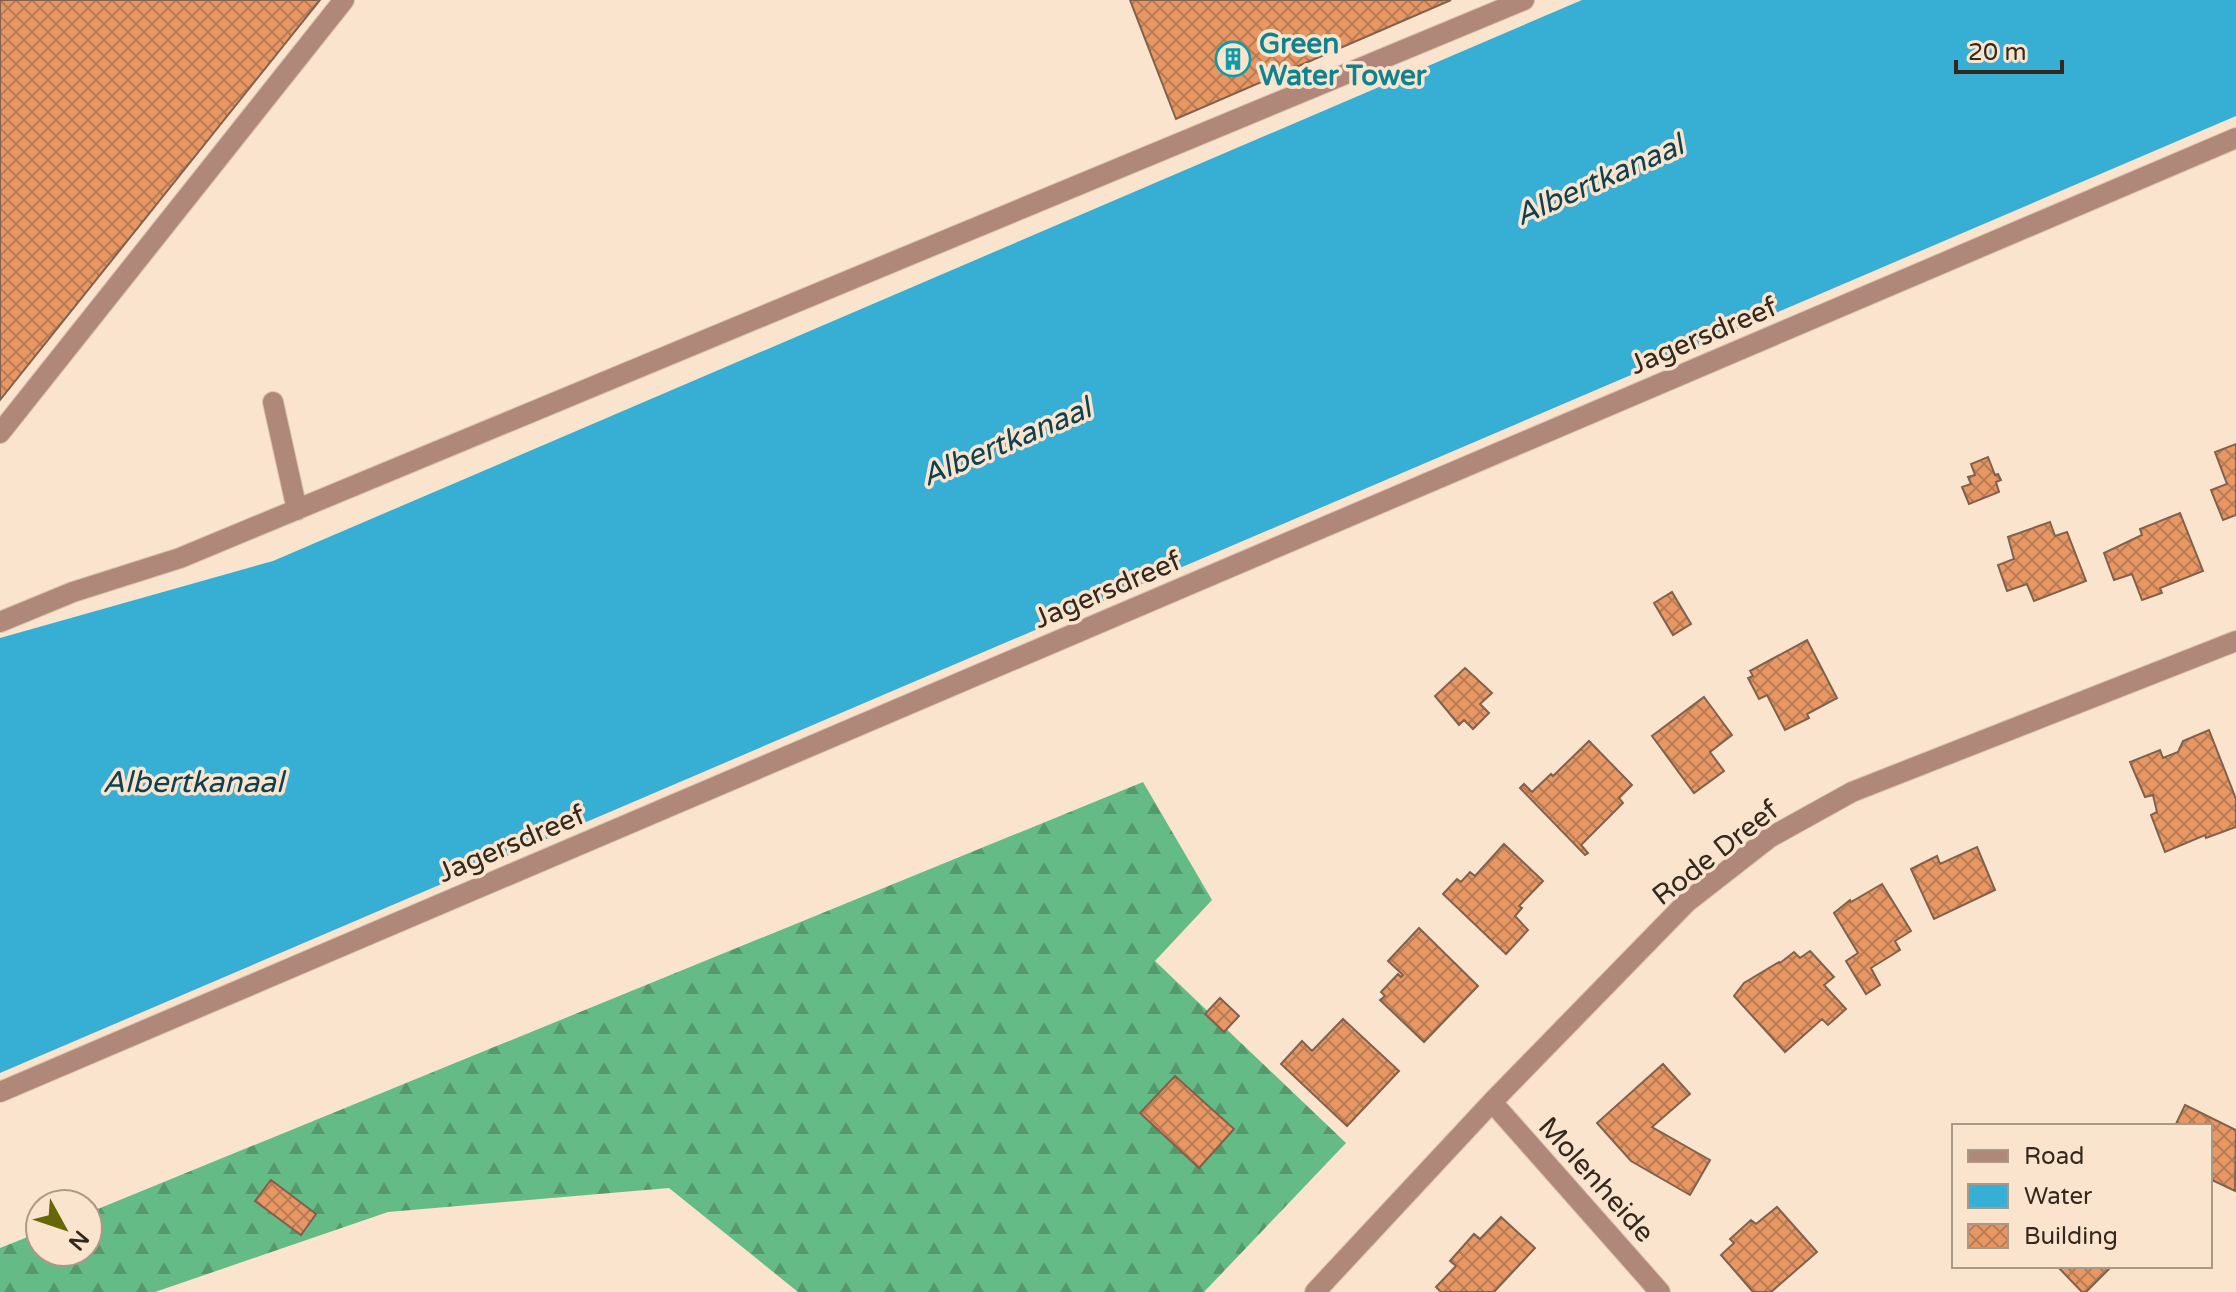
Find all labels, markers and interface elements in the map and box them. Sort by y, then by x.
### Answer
scale bar [1956,24,2062,74]
place label: Green Water Tower [1259,27,1428,93]
text: 20 m [1968,38,2026,67]
building icon: Green Water Tower [1214,40,1252,78]
water label: Albertkanaal [1509,125,1693,234]
street label: Jagersdreef [1625,290,1782,382]
water label: Albertkanaal [916,389,1100,495]
street label: Jagersdreef [1029,544,1186,636]
water label: Albertkanaal [103,764,287,801]
street label: Rode Dreef [1646,793,1786,913]
street label: Jagersdreef [433,798,590,890]
street label: Molenheide [1531,1110,1661,1249]
legend [1952,1124,2212,1268]
text: Road [2024,1142,2084,1171]
text: Water [2024,1182,2093,1211]
north arrow [24,1188,104,1268]
text: Building [2024,1222,2118,1251]
text: N [63,1225,94,1255]

